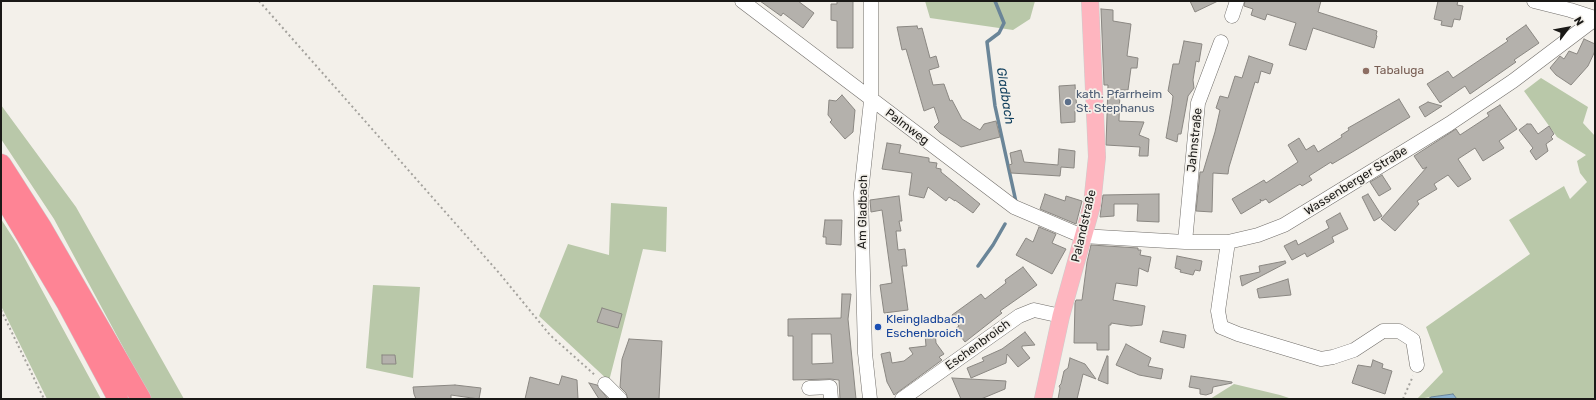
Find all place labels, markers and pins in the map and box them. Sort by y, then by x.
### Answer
place label: Tabaluga [1374,64,1424,78]
marker: Tabaluga [1361,66,1371,76]
place label: kath. Pfarrheim St. Stephanus [1076,88,1162,116]
marker: kath. Pfarrheim St. Stephanus [1063,97,1073,107]
place label: Kleingladbach Eschenbroich [886,313,965,341]
marker: Kleingladbach Eschenbroich [873,322,883,332]

